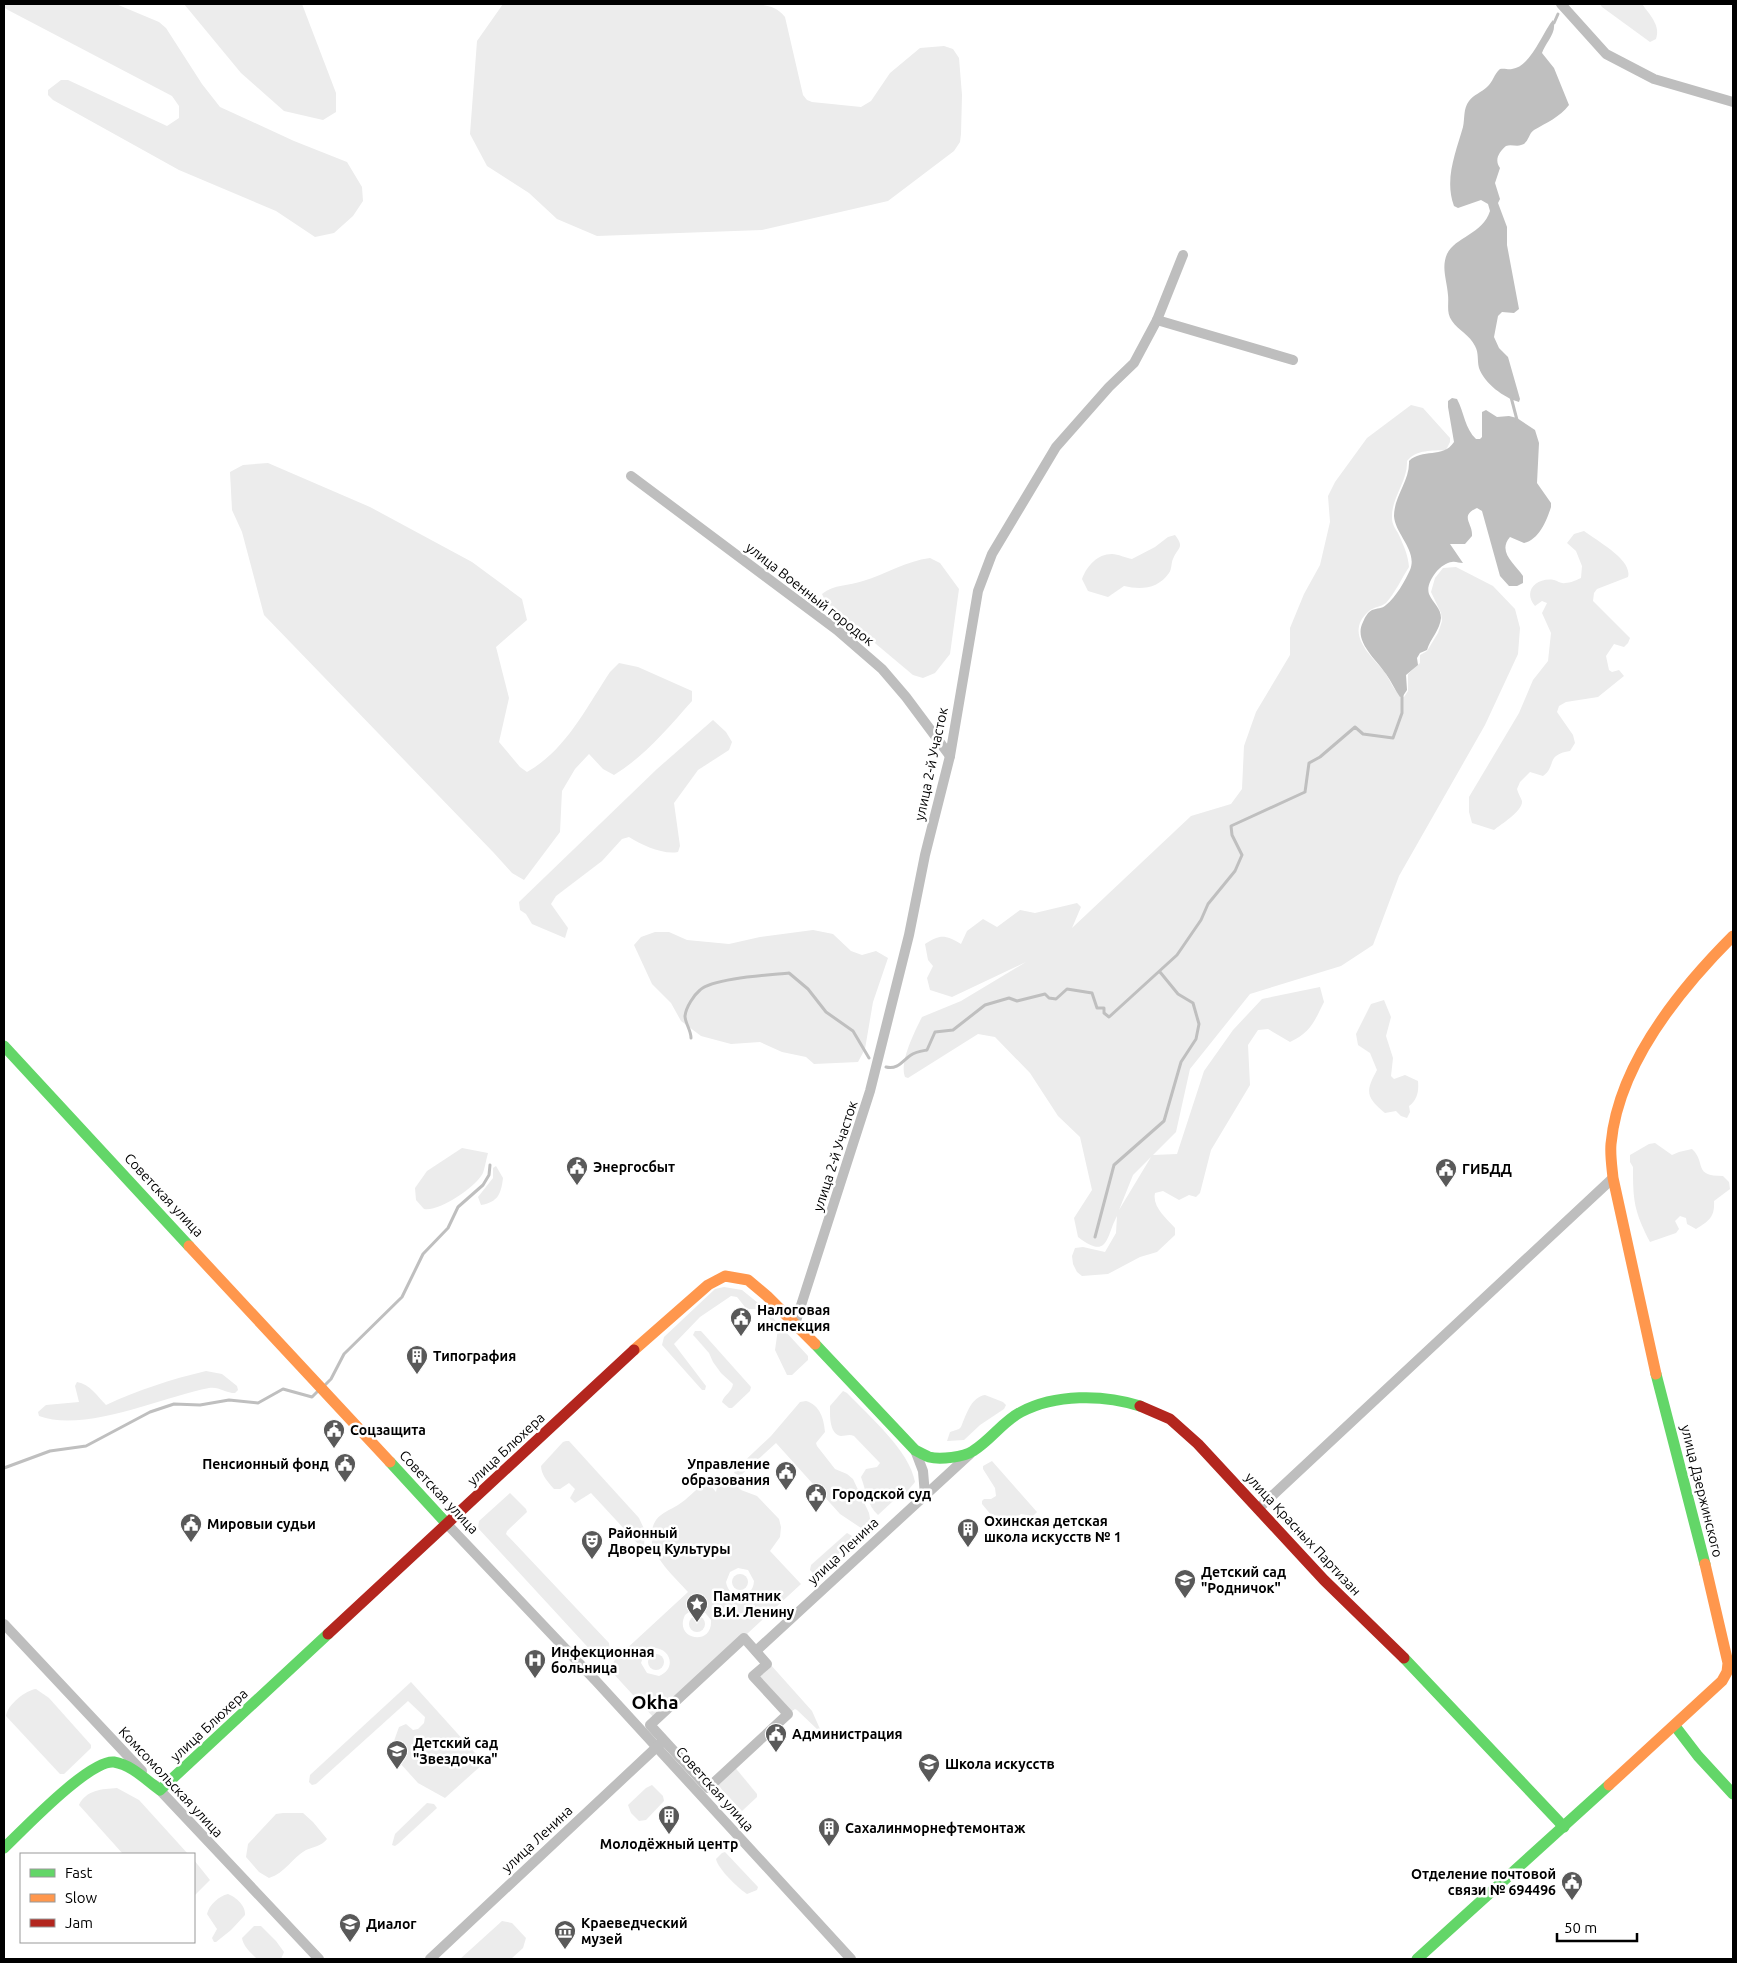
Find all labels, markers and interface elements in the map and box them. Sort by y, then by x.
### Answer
street label: улица Военный городок [743,539,877,649]
street label: улица 2-й Участок [911,706,951,822]
street label: улица 2-й Участок [810,1099,860,1213]
street label: Советская улица [121,1150,207,1240]
public building icon: Энергосбыт [565,1155,589,1186]
public building icon: ГИБДД [1434,1157,1458,1188]
place label: Энергосбыт [593,1159,675,1175]
place label: ГИБДД [1462,1161,1512,1177]
place label: Налоговая инспекция [757,1302,830,1334]
public building icon: Налоговая инспекция [729,1306,753,1337]
building icon: Типография [405,1344,429,1375]
place label: Типография [433,1348,516,1364]
street label: улица Блюхера [464,1409,548,1489]
public building icon: Соцзащита [322,1418,346,1449]
place label: Соцзащита [350,1422,426,1438]
street label: улица Дзержинского [1678,1423,1726,1559]
street label: Советская улица [396,1447,482,1537]
public building icon: Пенсионный фонд [333,1452,357,1483]
place label: Пенсионный фонд [202,1456,329,1472]
place label: Управление образования [681,1456,770,1488]
public building icon: Управление образования [774,1460,798,1491]
street label: улица Красных Партизан [1242,1469,1364,1599]
public building icon: Городской суд [804,1482,828,1513]
place label: Городской суд [832,1486,931,1502]
public building icon: Мировыи судьи [179,1512,203,1543]
place label: Охинская детская школа искусств № 1 [984,1513,1122,1545]
street label: улица Ленина [804,1514,882,1588]
place label: Мировыи судьи [207,1516,316,1532]
building icon: Охинская детская школа искусств № 1 [956,1517,980,1548]
place label: Районный Дворец Культуры [608,1525,730,1557]
theatre icon: Районный Дворец Культуры [580,1529,604,1560]
place label: Детский сад "Родничок" [1201,1564,1286,1596]
school or university icon: Детский сад "Родничок" [1173,1568,1197,1599]
place label: Памятник В.И. Ленину [713,1588,795,1620]
place icon: Памятник В.И. Ленину [685,1592,709,1623]
place label: Инфекционная больница [551,1644,655,1676]
hospital icon: Инфекционная больница [523,1648,547,1679]
street label: улица Блюхера [167,1685,251,1765]
district label: Okha [631,1691,679,1713]
public building icon: Администрация [764,1722,788,1753]
street label: Комсомольская улица [116,1723,226,1841]
place label: Администрация [792,1726,902,1742]
place label: Детский сад "Звездочка" [413,1735,498,1767]
school or university icon: Детский сад "Звездочка" [385,1739,409,1770]
street label: Советская улица [673,1743,757,1835]
school or university icon: Школа искусств [917,1752,941,1783]
place label: Школа искусств [945,1756,1055,1772]
street label: улица Ленина [498,1802,576,1876]
building icon: Молодёжный центр [657,1804,681,1835]
building icon: Сахалинморнефтемонтаж [817,1816,841,1847]
place label: Сахалинморнефтемонтаж [845,1820,1026,1836]
place label: Молодёжный центр [600,1836,738,1852]
legend [20,1853,195,1943]
text: Fast [65,1864,93,1881]
place label: Отделение почтовой связи № 694496 [1411,1866,1556,1898]
public building icon: Отделение почтовой связи № 694496 [1560,1870,1584,1901]
text: Slow [65,1889,98,1906]
scale bar [1557,1910,1637,1942]
school or university icon: Диалог [338,1912,362,1943]
text: Jam [65,1914,93,1931]
place label: Краеведческий музей [581,1915,688,1947]
place label: Диалог [366,1916,417,1932]
museum icon: Краеведческий музей [553,1919,577,1950]
text: 50 m [1564,1919,1597,1936]

